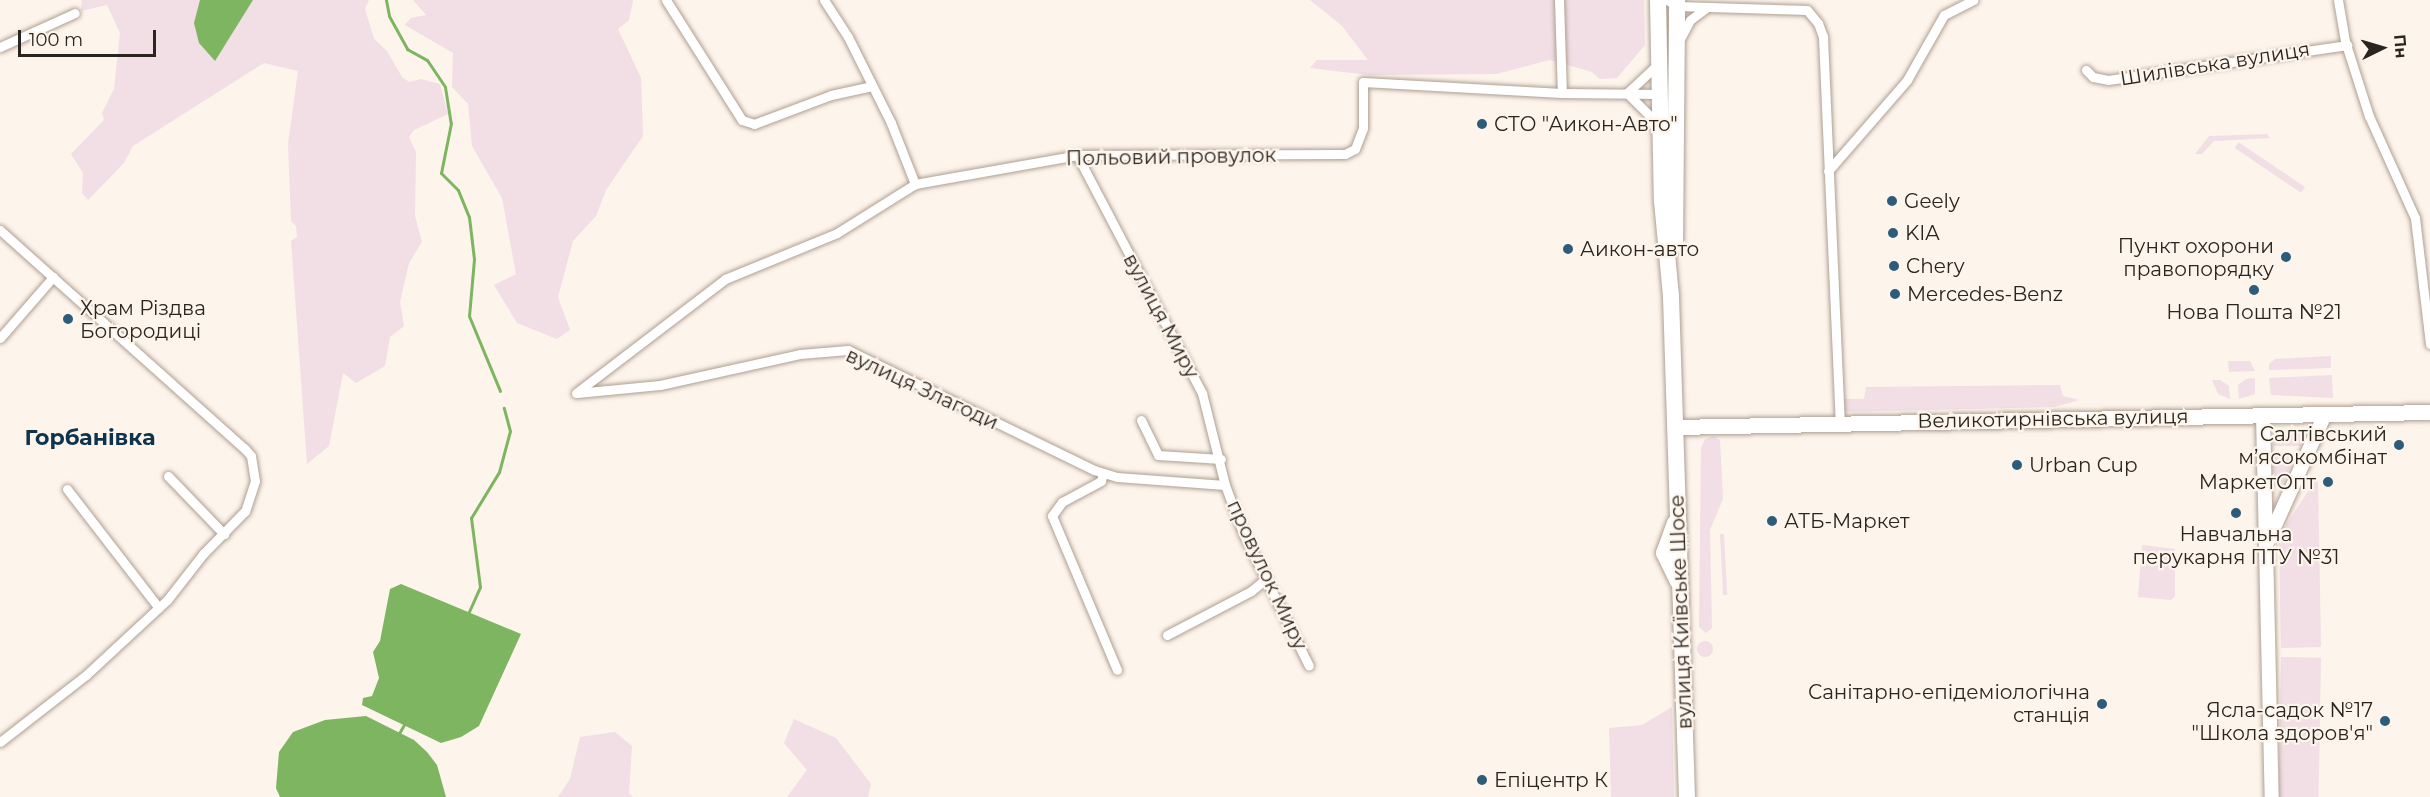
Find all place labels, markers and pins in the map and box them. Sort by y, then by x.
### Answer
place label: СТО "Аикон-Авто" [1494,112,1678,136]
marker: СТО "Аикон-Авто" [1475,117,1489,131]
place label: Geely [1904,189,1960,213]
marker: Geely [1885,194,1899,208]
place label: KIA [1905,221,1940,245]
marker: KIA [1886,226,1900,240]
place label: Пункт охорони правопорядку [2118,234,2274,281]
place label: Аикон-авто [1580,237,1699,261]
marker: Аикон-авто [1561,242,1575,256]
marker: Пункт охорони правопорядку [2279,250,2293,264]
place label: Chery [1906,254,1965,278]
marker: Chery [1887,259,1901,273]
place label: Mercedes-Benz [1907,282,2063,306]
marker: Нова Пошта №21 [2247,283,2261,297]
marker: Mercedes-Benz [1888,287,1902,301]
place label: Храм Різдва Богородиці [80,296,206,343]
place label: Нова Пошта №21 [2166,300,2342,324]
marker: Храм Різдва Богородиці [61,312,75,326]
place label: Салтівський мʼясокомбінат [2238,422,2387,469]
marker: Салтівський мʼясокомбінат [2392,438,2406,452]
place label: Urban Cup [2029,453,2138,477]
marker: Urban Cup [2010,458,2024,472]
place label: МаркетОпт [2199,470,2316,494]
marker: МаркетОпт [2321,475,2335,489]
marker: Навчальна перукарня ПТУ №31 [2229,506,2243,520]
place label: АТБ-Маркет [1784,509,1909,533]
marker: АТБ-Маркет [1765,514,1779,528]
place label: Навчальна перукарня ПТУ №31 [2132,522,2340,569]
place label: Санітарно-епідеміологічна станція [1808,680,2090,727]
marker: Санітарно-епідеміологічна станція [2095,697,2109,711]
place label: Ясла-садок №17 "Школа здоров'я" [2192,698,2373,745]
marker: Ясла-садок №17 "Школа здоров'я" [2378,714,2392,728]
place label: Епіцентр К [1494,768,1608,792]
marker: Епіцентр К [1475,773,1489,787]

